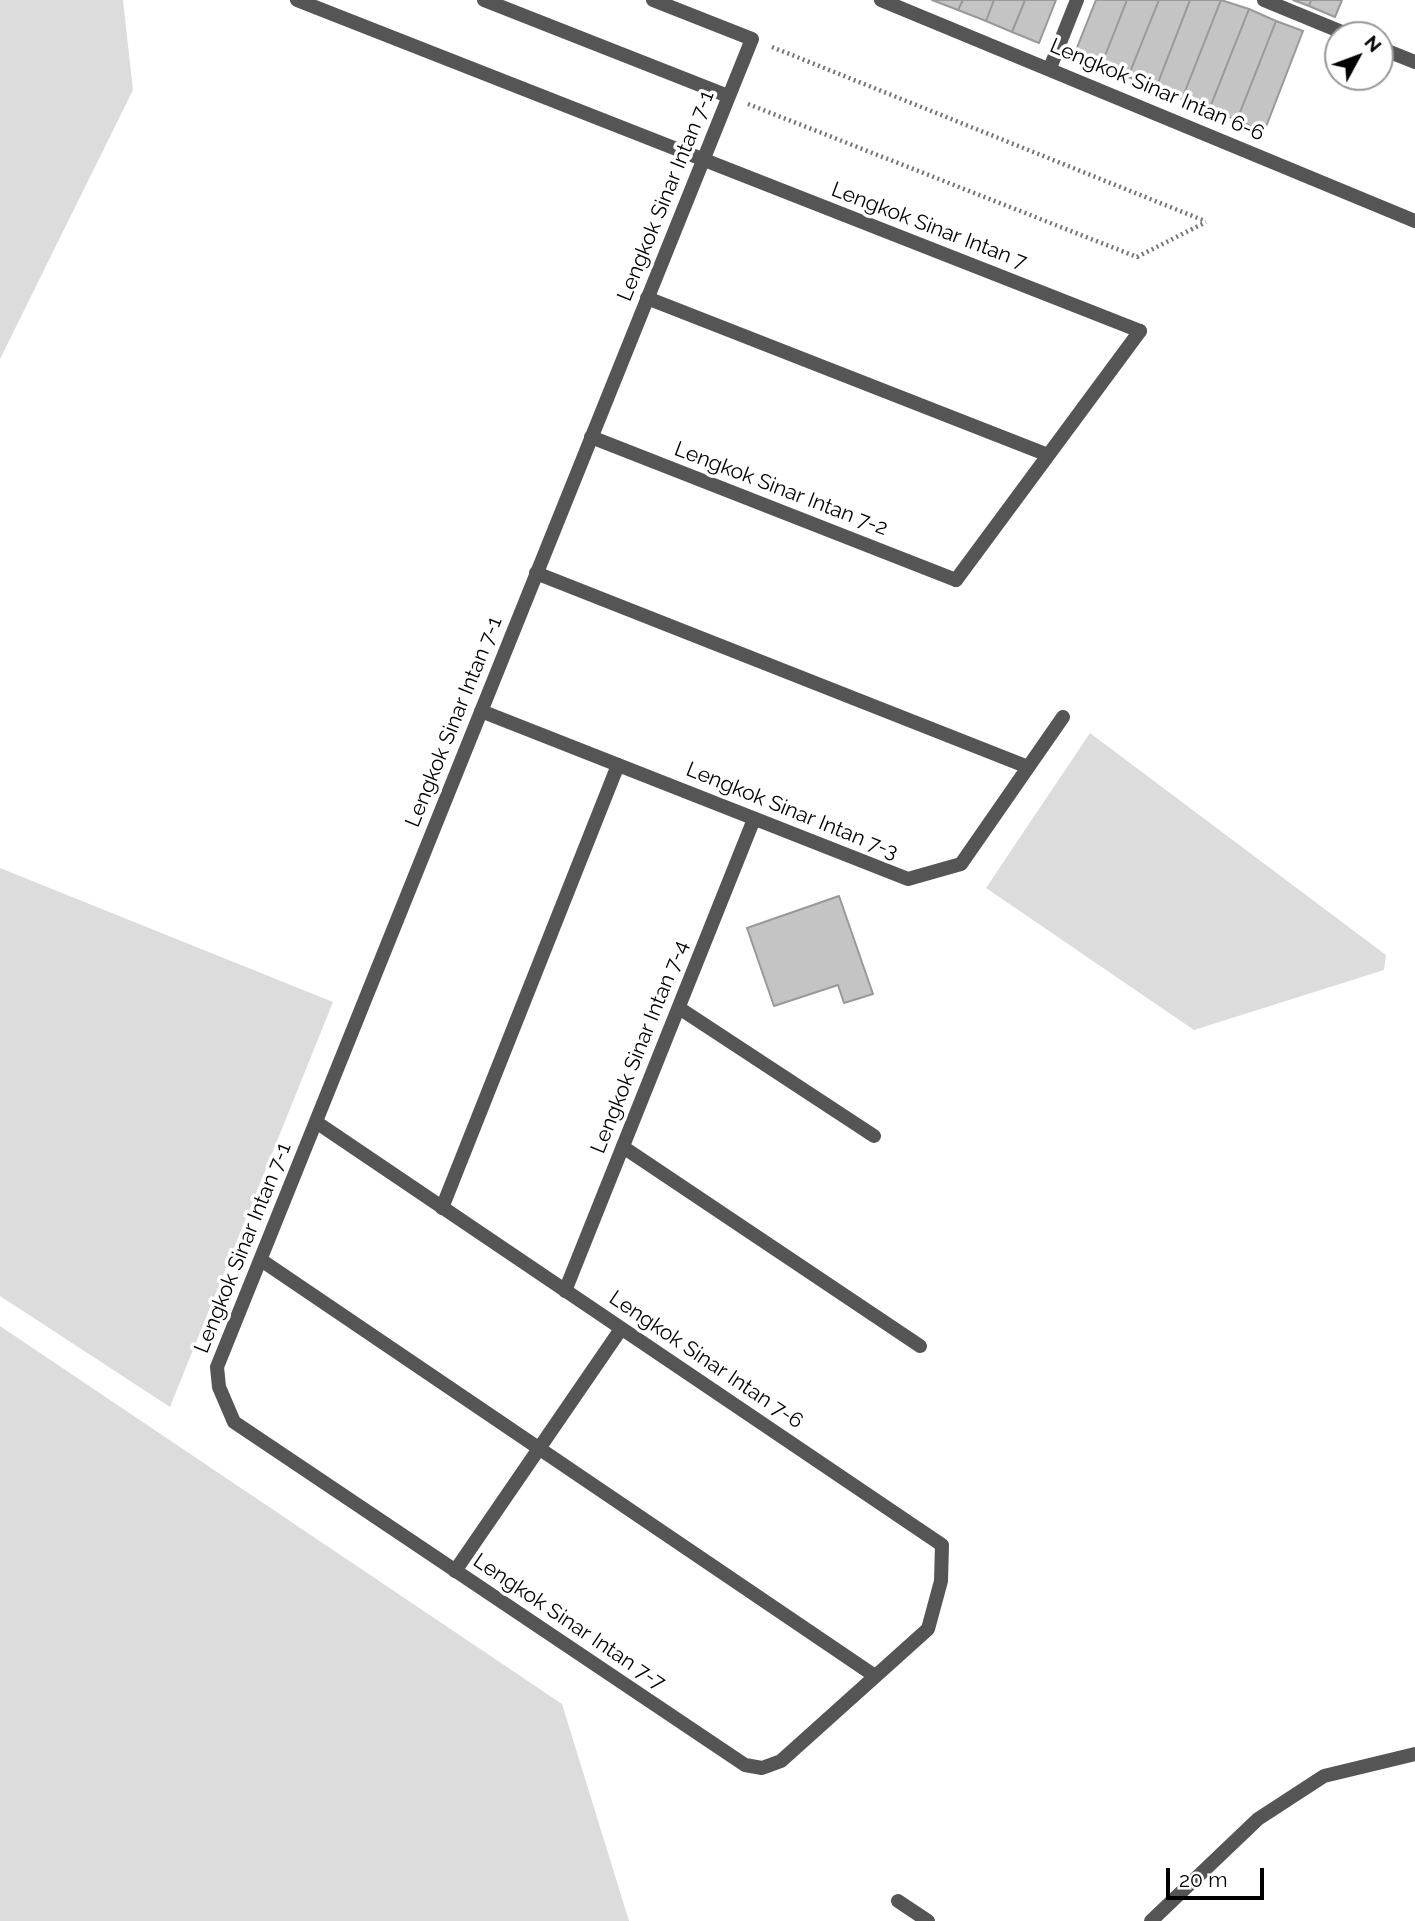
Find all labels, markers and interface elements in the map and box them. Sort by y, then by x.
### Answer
north arrow [1324,21,1394,91]
text: N [1360,31,1386,56]
street label: Lengkok Sinar Intan 6-6 [1046,33,1268,147]
street label: Lengkok Sinar Intan 7-1 [612,87,720,305]
street label: Lengkok Sinar Intan 7 [828,177,1030,275]
street label: Lengkok Sinar Intan 7-2 [671,437,891,541]
street label: Lengkok Sinar Intan 7-1 [400,613,508,831]
street label: Lengkok Sinar Intan 7-3 [682,757,902,865]
street label: Lengkok Sinar Intan 7-4 [586,937,694,1157]
street label: Lengkok Sinar Intan 7-1 [189,1139,297,1357]
street label: Lengkok Sinar Intan 7-6 [604,1286,808,1434]
street label: Lengkok Sinar Intan 7-7 [468,1548,670,1696]
scale bar [1170,1854,1268,1898]
text: 20 m [1179,1867,1227,1892]

